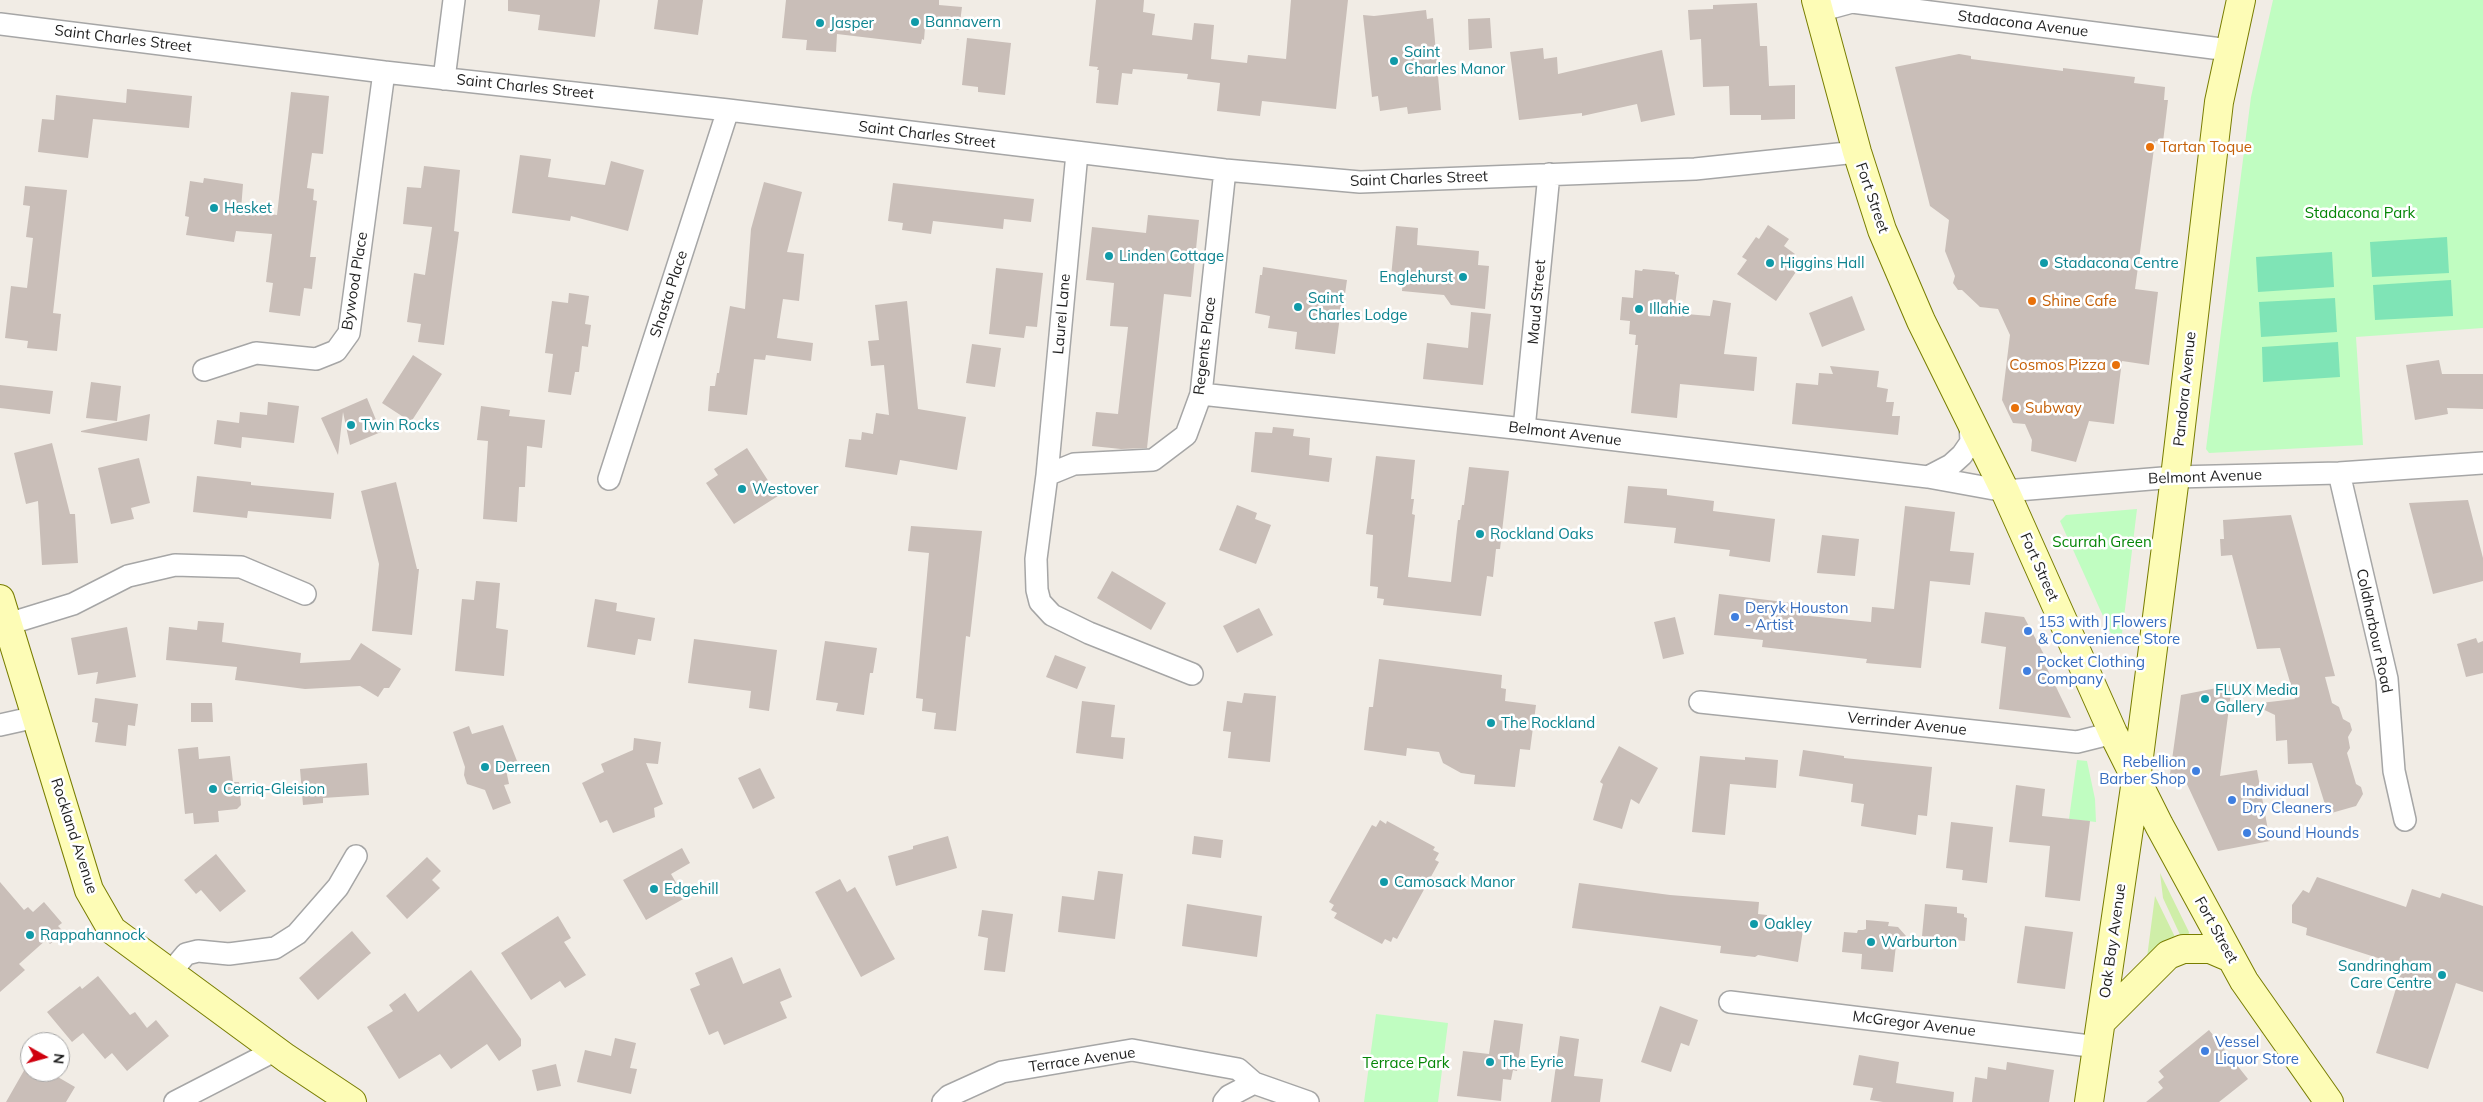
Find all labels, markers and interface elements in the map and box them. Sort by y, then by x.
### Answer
street label: Stadacona Avenue [1957,7,2089,41]
place label: Bannavern [925,13,1001,31]
place label: Jasper [830,14,874,32]
marker: Bannavern [909,16,921,28]
marker: Jasper [814,17,826,29]
street label: Saint Charles Street [53,22,193,56]
place label: Saint Charles Manor [1404,43,1505,78]
marker: Saint Charles Manor [1388,55,1400,67]
street label: Saint Charles Street [455,71,595,103]
street label: Saint Charles Street [857,118,997,152]
place label: Tartan Toque [2160,138,2252,156]
marker: Tartan Toque [2144,141,2156,153]
street label: Fort Street [1852,160,1892,236]
street label: Saint Charles Street [1350,168,1488,190]
place label: Hesket [224,199,272,217]
marker: Hesket [208,202,220,214]
park label: Stadacona Park [2305,204,2415,222]
street label: Bywood Place [338,231,372,331]
place label: Linden Cottage [1119,247,1224,265]
street label: Shasta Place [646,248,692,340]
marker: Linden Cottage [1103,250,1115,262]
place label: Higgins Hall [1780,254,1864,272]
place label: Stadacona Centre [2054,254,2179,272]
marker: Higgins Hall [1764,257,1776,269]
marker: Stadacona Centre [2038,257,2050,269]
street label: Maud Street [1524,259,1550,345]
place label: Englehurst [1379,268,1453,286]
marker: Englehurst [1457,271,1469,283]
street label: Laurel Lane [1050,273,1074,355]
place label: Saint Charles Lodge [1308,289,1407,324]
place label: Shine Cafe [2042,292,2117,310]
marker: Shine Cafe [2026,295,2038,307]
street label: Regents Place [1190,296,1220,396]
place label: Illahie [1649,300,1690,318]
marker: Saint Charles Lodge [1292,301,1304,313]
marker: Illahie [1633,303,1645,315]
street label: Pandora Avenue [2170,331,2200,447]
place label: Cosmos Pizza [2009,356,2106,374]
marker: Cosmos Pizza [2110,359,2122,371]
place label: Subway [2025,399,2082,417]
marker: Subway [2009,402,2021,414]
place label: Twin Rocks [361,416,440,434]
street label: Belmont Avenue [1507,418,1623,450]
marker: Twin Rocks [345,419,357,431]
street label: Belmont Avenue [2148,466,2262,488]
place label: Westover [752,480,818,498]
marker: Westover [736,483,748,495]
place label: Rockland Oaks [1490,525,1594,543]
marker: Rockland Oaks [1474,528,1486,540]
street label: Fort Street [2016,530,2062,604]
park label: Scurrah Green [2052,533,2152,551]
street label: Coldharbour Road [2352,567,2396,695]
place label: Deryk Houston - Artist [1745,599,1848,634]
marker: Deryk Houston - Artist [1729,611,1741,623]
place label: 153 with J Flowers & Convenience Store [2038,613,2180,648]
marker: 153 with J Flowers & Convenience Store [2022,625,2034,637]
place label: Pocket Clothing Company [2037,653,2145,688]
marker: Pocket Clothing Company [2021,665,2033,677]
place label: FLUX Media Gallery [2215,681,2298,716]
marker: FLUX Media Gallery [2199,693,2211,705]
street label: Verrinder Avenue [1847,709,1967,739]
place label: The Rockland [1501,714,1595,732]
marker: The Rockland [1485,717,1497,729]
place label: Rebellion Barber Shop [2099,753,2186,788]
place label: Derreen [495,758,550,776]
marker: Derreen [479,761,491,773]
marker: Rebellion Barber Shop [2190,765,2202,777]
street label: Rockland Avenue [47,776,101,896]
place label: Cerriq-Gleision [223,780,325,798]
place label: Individual Dry Cleaners [2242,782,2332,817]
marker: Cerriq-Gleision [207,783,219,795]
marker: Individual Dry Cleaners [2226,794,2238,806]
place label: Sound Hounds [2257,824,2359,842]
marker: Sound Hounds [2241,827,2253,839]
place label: Camosack Manor [1394,873,1515,891]
marker: Camosack Manor [1378,876,1390,888]
place label: Edgehill [664,880,718,898]
marker: Edgehill [648,883,660,895]
street label: Oak Bay Avenue [2096,883,2130,999]
street label: Fort Street [2190,894,2242,966]
place label: Oakley [1764,915,1812,933]
marker: Oakley [1748,918,1760,930]
place label: Rappahannock [40,926,145,944]
marker: Rappahannock [24,929,36,941]
place label: Warburton [1881,933,1957,951]
marker: Warburton [1865,936,1877,948]
place label: Sandringham Care Centre [2338,957,2432,992]
marker: Sandringham Care Centre [2436,969,2448,981]
street label: McGregor Avenue [1851,1008,1977,1040]
north arrow [20,1032,70,1082]
place label: Vessel Liquor Store [2215,1033,2299,1068]
street label: Terrace Avenue [1028,1044,1136,1076]
marker: Vessel Liquor Store [2199,1045,2211,1057]
text: N [49,1052,68,1065]
place label: The Eyrie [1500,1053,1564,1071]
park label: Terrace Park [1363,1054,1449,1072]
marker: The Eyrie [1484,1056,1496,1068]

